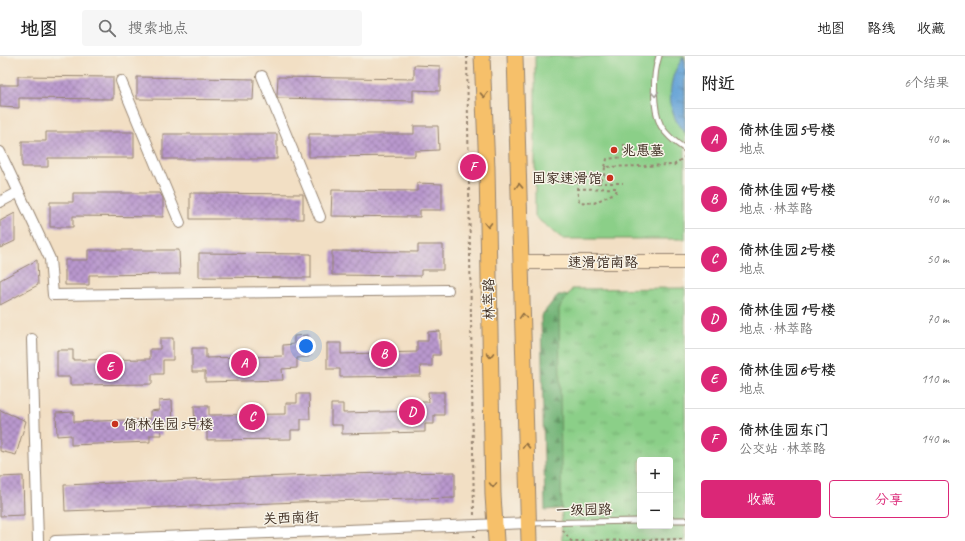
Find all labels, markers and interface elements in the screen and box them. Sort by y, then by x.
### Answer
search box [82,10,362,46]
text: 地图 [20,17,58,41]
icon: search [96,17,118,39]
text: 搜索地点 [128,19,188,38]
text: 地图 [817,20,845,37]
text: 路线 [867,20,895,37]
text: 收藏 [917,20,945,37]
text: 附近 [701,73,735,94]
text: 6个结果 [904,75,949,91]
one-way arrow [651,91,659,97]
one-way arrow [479,92,488,98]
text: 倚林佳园5号楼 [739,121,836,140]
text: A [711,131,717,147]
text: 40 m [927,131,949,147]
text: 地点 [739,141,765,157]
place label: 兆惠墓 [622,142,664,159]
marker: 兆惠墓 [609,145,619,155]
pin: F [460,152,486,182]
place label: 国家速滑馆 [532,170,602,187]
marker: 国家速滑馆 [605,173,615,183]
text: 倚林佳园4号楼 [739,181,836,200]
one-way arrow [514,183,523,189]
text: B [711,191,717,207]
text: 40 m [927,191,949,207]
text: 地点 · 林萃路 [739,201,813,217]
one-way arrow [484,222,492,228]
text: 倚林佳园2号楼 [739,241,836,260]
text: C [711,251,717,267]
text: 50 m [927,251,949,267]
street label: 速滑馆南路 [568,254,638,271]
text: 地点 [739,261,765,277]
street label: 林萃路 [480,278,498,320]
text: 倚林佳园1号楼 [739,301,836,320]
text: D [710,311,718,327]
text: 70 m [927,311,949,327]
one-way arrow [518,313,527,319]
text: 地点 · 林萃路 [739,321,813,337]
your location [296,336,316,356]
pin: B [371,339,397,369]
pin: A [231,348,257,378]
pin: E [97,352,123,382]
one-way arrow [486,352,494,358]
text: 倚林佳园6号楼 [739,361,836,380]
text: E [711,371,717,387]
text: 110 m [921,371,949,387]
text: 地点 [739,381,765,397]
pin: D [399,397,425,427]
pin: C [239,402,265,432]
place label: 倚林佳园3号楼 [123,416,213,433]
marker: 倚林佳园3号楼 [110,419,120,429]
text: 倚林佳园东门 [739,421,829,440]
text: F [711,431,717,447]
text: 140 m [921,431,949,447]
text: 公交站 · 林萃路 [739,441,826,457]
one-way arrow [522,443,530,449]
map controls [637,457,673,529]
button: + [637,457,673,493]
button: 收藏 [701,480,821,518]
button: 分享 [829,480,949,518]
one-way arrow [489,482,497,488]
button: − [637,493,673,529]
street label: 一级园路 [556,501,612,519]
street label: 关西南街 [263,509,319,527]

